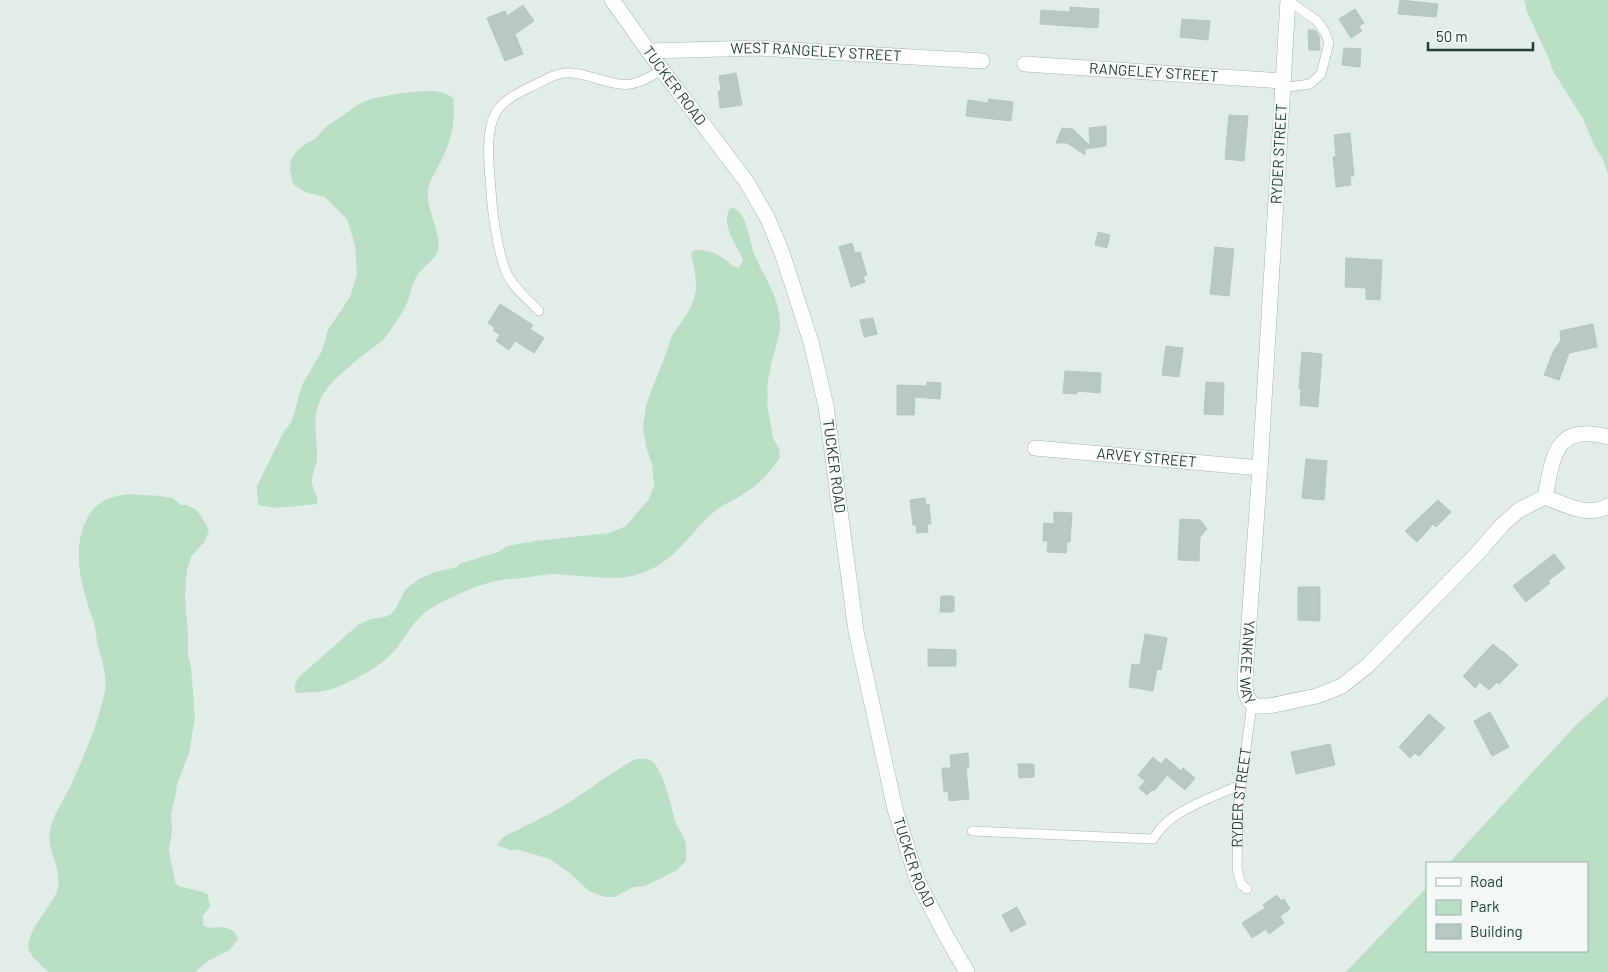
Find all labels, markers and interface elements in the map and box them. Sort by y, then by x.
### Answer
scale bar [1428,20,1533,52]
text: 50 m [1436,27,1468,45]
street label: WEST RANGELEY STREET [730,38,902,64]
street label: TUCKER ROAD [640,42,711,128]
street label: RANGELEY STREET [1089,58,1219,85]
street label: RYDER STREET [1266,103,1290,205]
street label: TUCKER ROAD [820,418,850,514]
street label: ARVEY STREET [1096,444,1197,470]
street label: YANKEE WAY [1237,620,1260,708]
street label: RYDER STREET [1227,746,1254,848]
street label: TUCKER ROAD [890,815,939,910]
legend [1426,862,1588,952]
text: Road [1470,872,1503,890]
text: Park [1470,897,1500,915]
text: Building [1470,922,1523,940]

